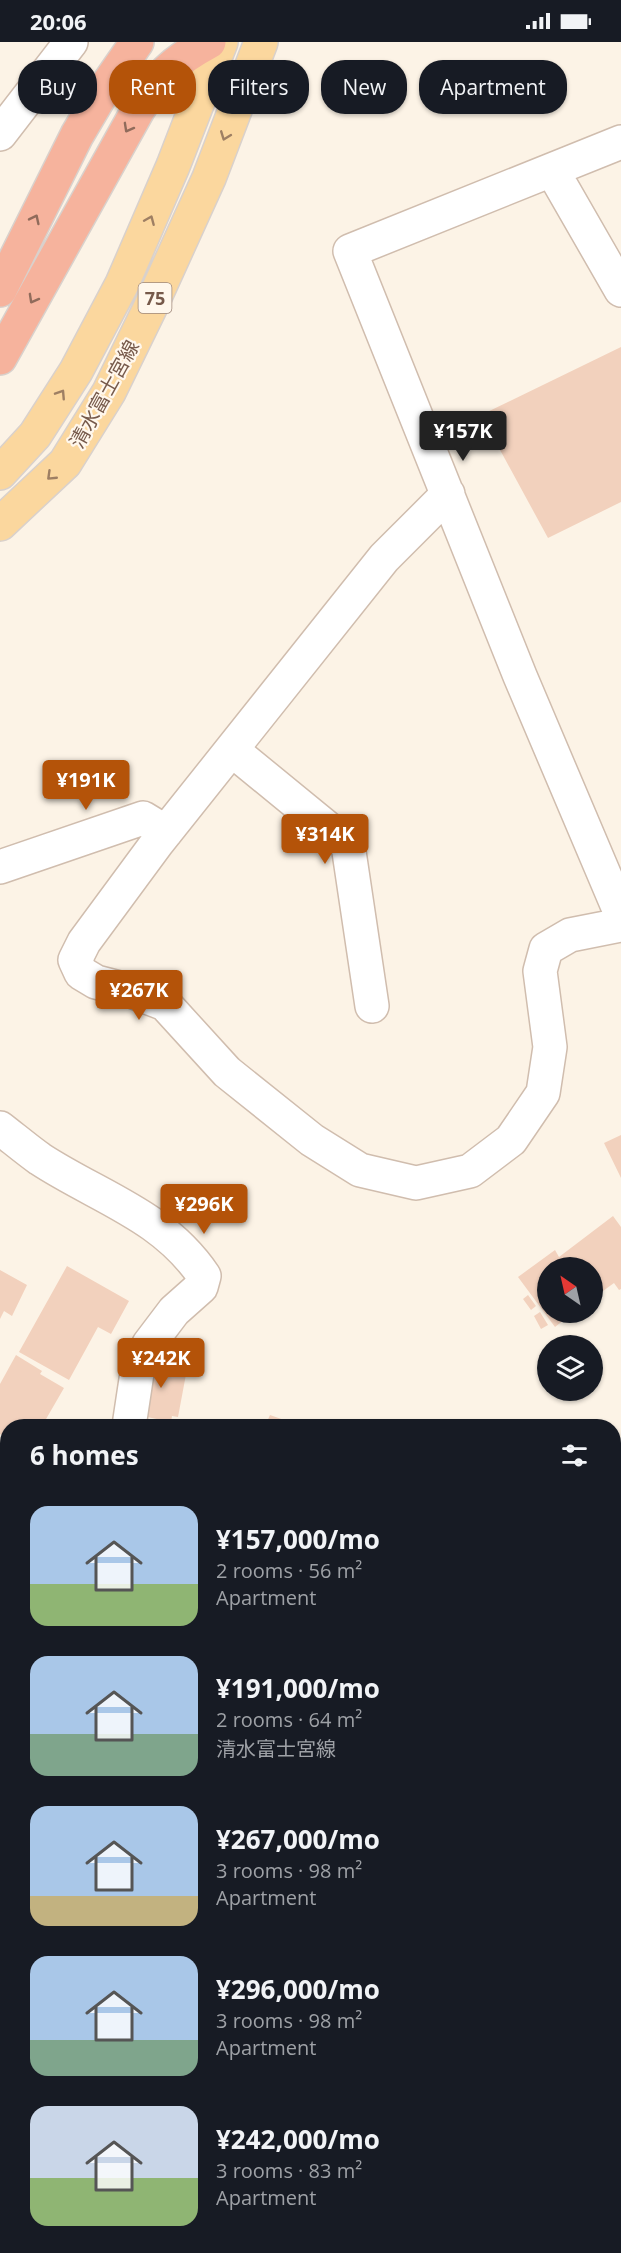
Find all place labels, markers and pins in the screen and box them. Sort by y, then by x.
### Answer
pin: ¥157K [421,411,505,462]
pin: ¥191K [44,760,128,811]
pin: ¥314K [283,814,367,865]
pin: ¥267K [97,970,181,1021]
pin: ¥296K [162,1184,246,1235]
pin: ¥242K [119,1338,203,1389]

